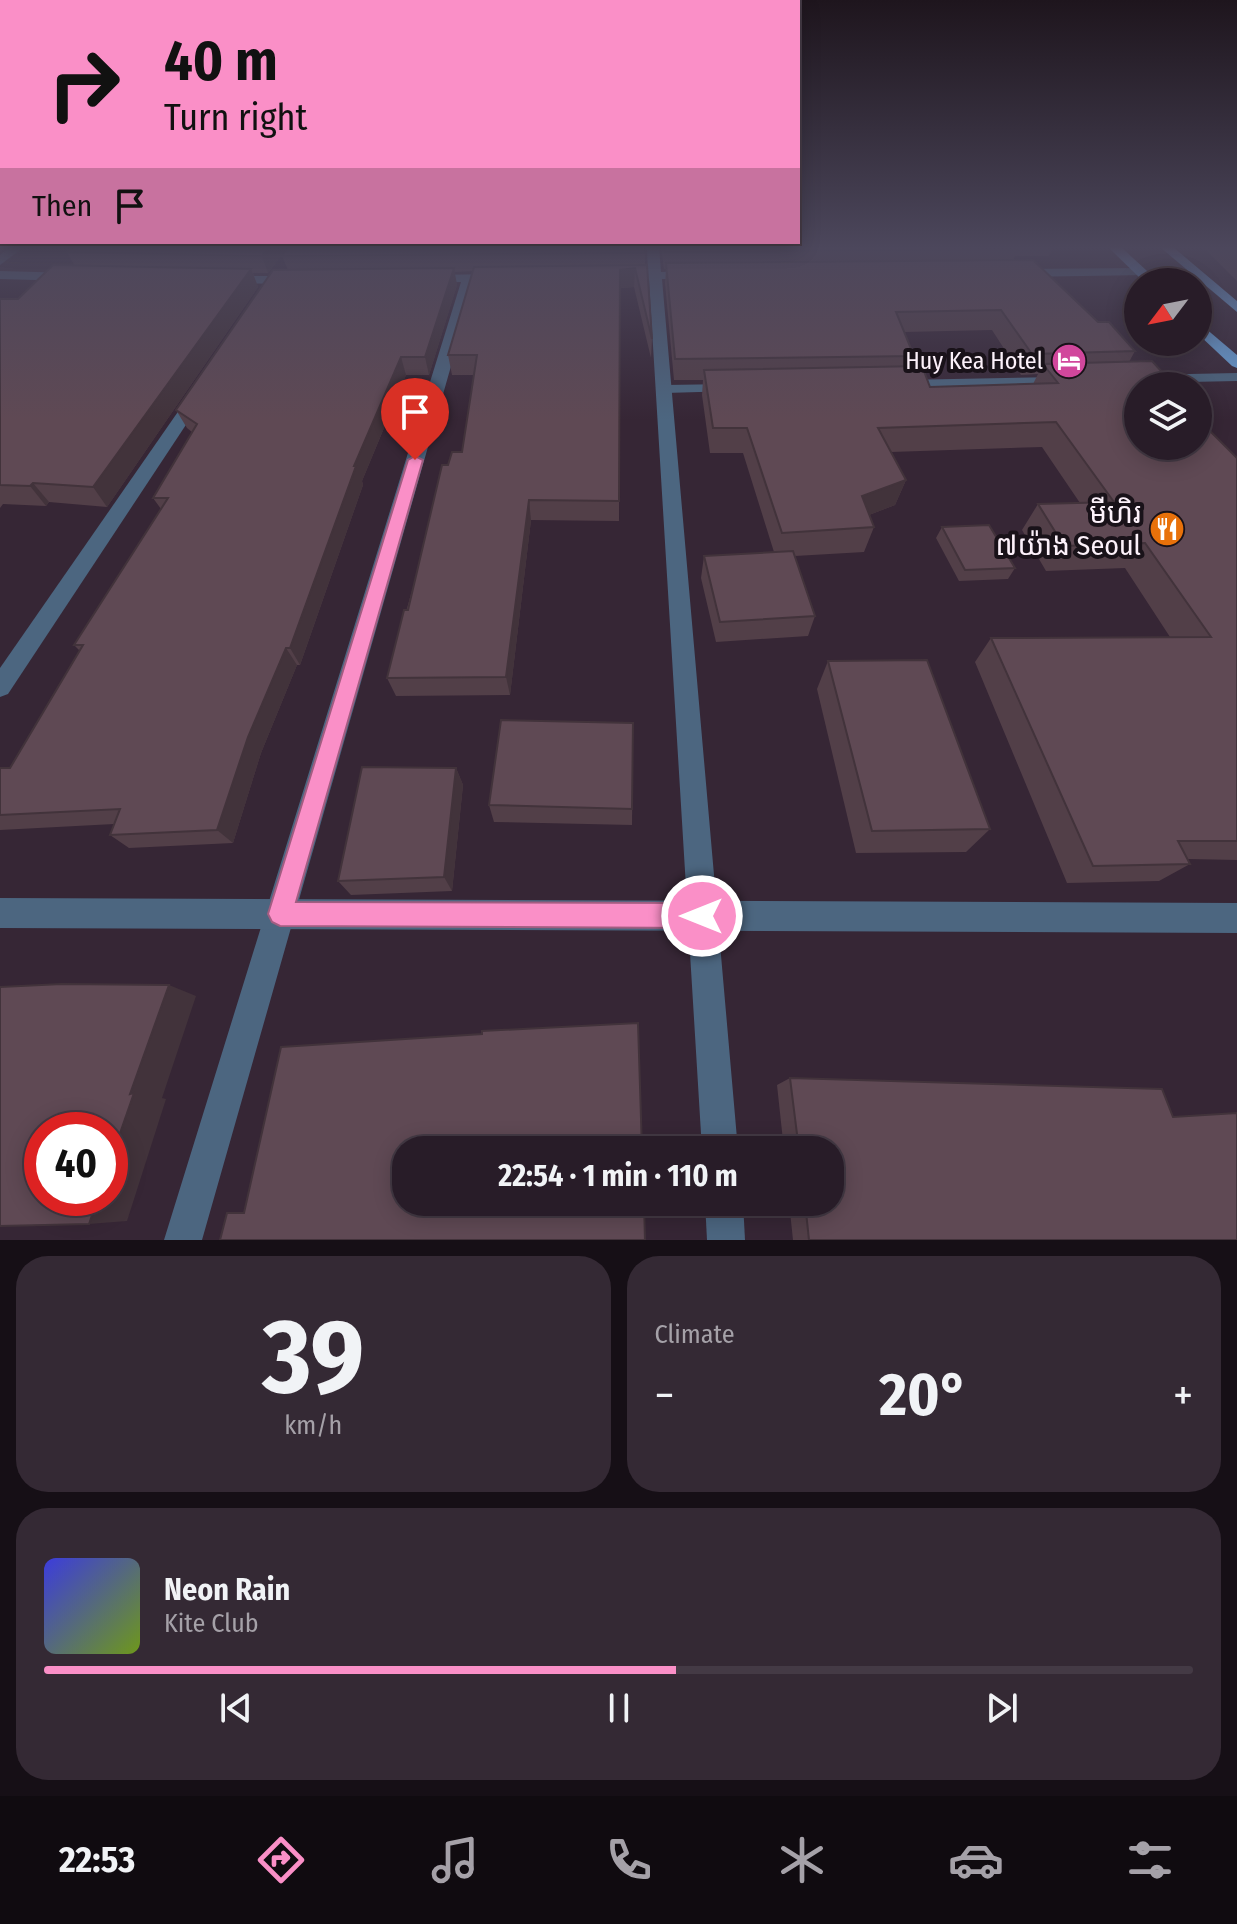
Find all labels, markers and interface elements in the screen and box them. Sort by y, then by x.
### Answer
text: 40 m [164,28,278,95]
icon: right [32,32,136,136]
text: Turn right [164,96,307,140]
icon: arrive [108,184,152,228]
text: Then [32,188,92,224]
north arrow [1124,268,1212,356]
map controls [1124,268,1212,460]
hotel icon: Huy Kea Hotel [1050,342,1088,380]
place label: Huy Kea Hotel [905,347,1043,375]
button: layers [1124,372,1212,460]
pin [381,378,449,460]
icon: arrive [393,390,437,434]
place label: មីហិរ ៧យ៉ាង Seoul [996,496,1141,562]
restaurant icon: មីហិរ ៧យ៉ាង Seoul [1148,510,1186,548]
position arrow [660,874,744,958]
speed limit sign: 40 [24,1112,128,1216]
text: 22:54 · 1 min · 110 m [498,1158,738,1194]
text: 39 [262,1295,364,1420]
text: Climate [655,1319,735,1350]
text: 20° [879,1359,968,1431]
text: − [655,1369,674,1422]
text: + [1173,1369,1193,1422]
text: km/h [284,1410,342,1441]
text: Neon Rain [164,1572,290,1608]
text: Kite Club [164,1608,259,1639]
icon: previous [214,1686,258,1730]
icon: pause [597,1686,641,1730]
icon: next [980,1686,1024,1730]
icon: directions [253,1832,309,1888]
icon: music [427,1832,483,1888]
icon: phone [601,1832,657,1888]
icon: climate [774,1832,830,1888]
icon: car [948,1832,1004,1888]
icon: filters [1122,1832,1178,1888]
text: 22:53 [59,1838,135,1882]

